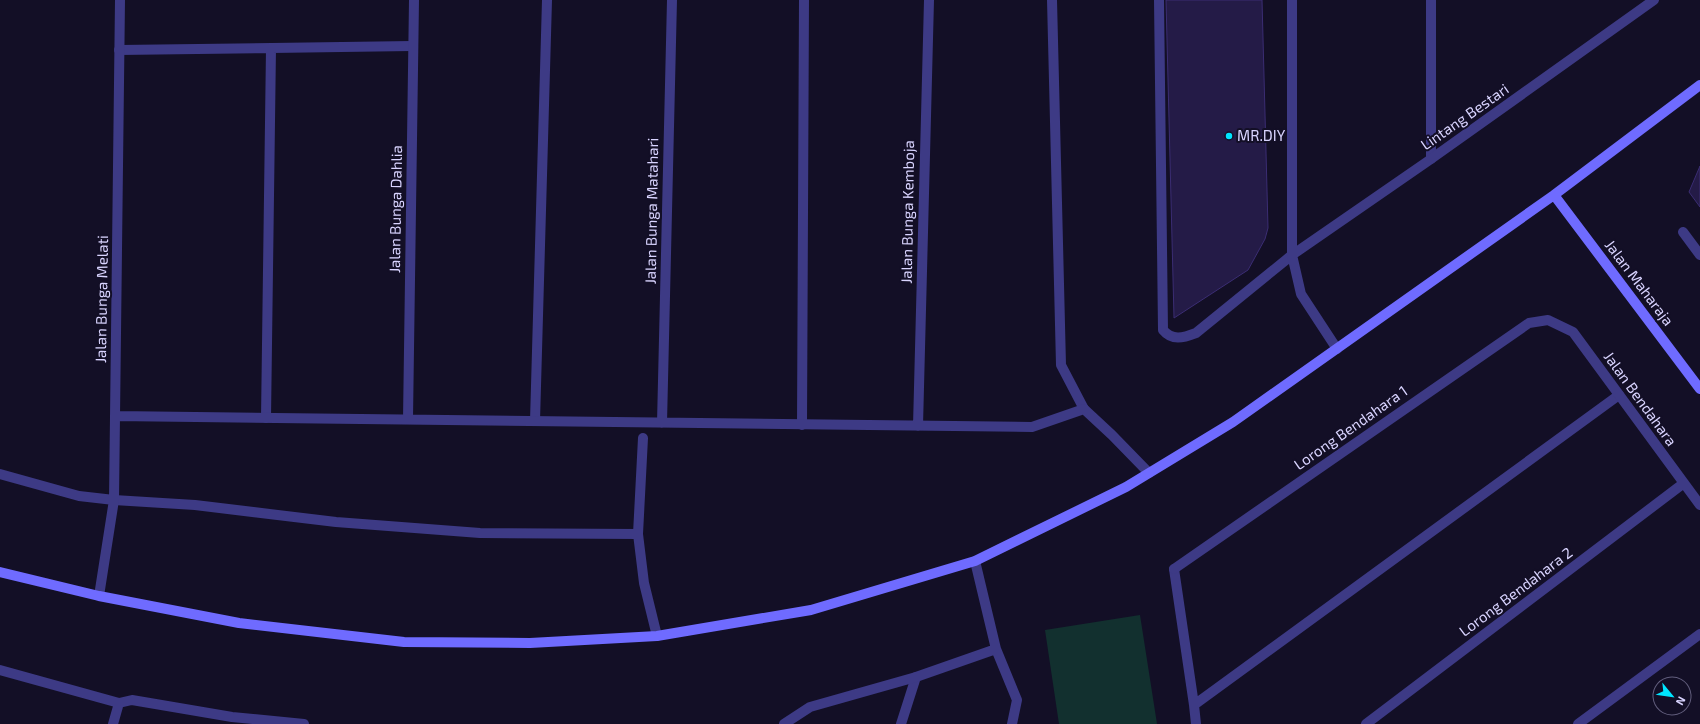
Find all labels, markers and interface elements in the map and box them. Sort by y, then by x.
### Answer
street label: Lintang Bestari [1417,79,1512,153]
place label: MR.DIY [1237,126,1286,144]
marker: MR.DIY [1224,131,1234,141]
street label: Jalan Bunga Matahari [641,138,661,284]
street label: Jalan Bunga Kemboja [897,140,918,284]
street label: Jalan Bunga Dahlia [385,145,405,273]
street label: Jalan Bunga Melati [91,235,111,363]
street label: Jalan Maharaja [1601,236,1678,329]
street label: Jalan Bendahara [1601,348,1681,449]
street label: Lorong Bendahara 1 [1290,381,1411,473]
street label: Lorong Bendahara 2 [1455,543,1575,640]
north arrow [1652,676,1692,716]
text: N [1674,694,1689,708]

